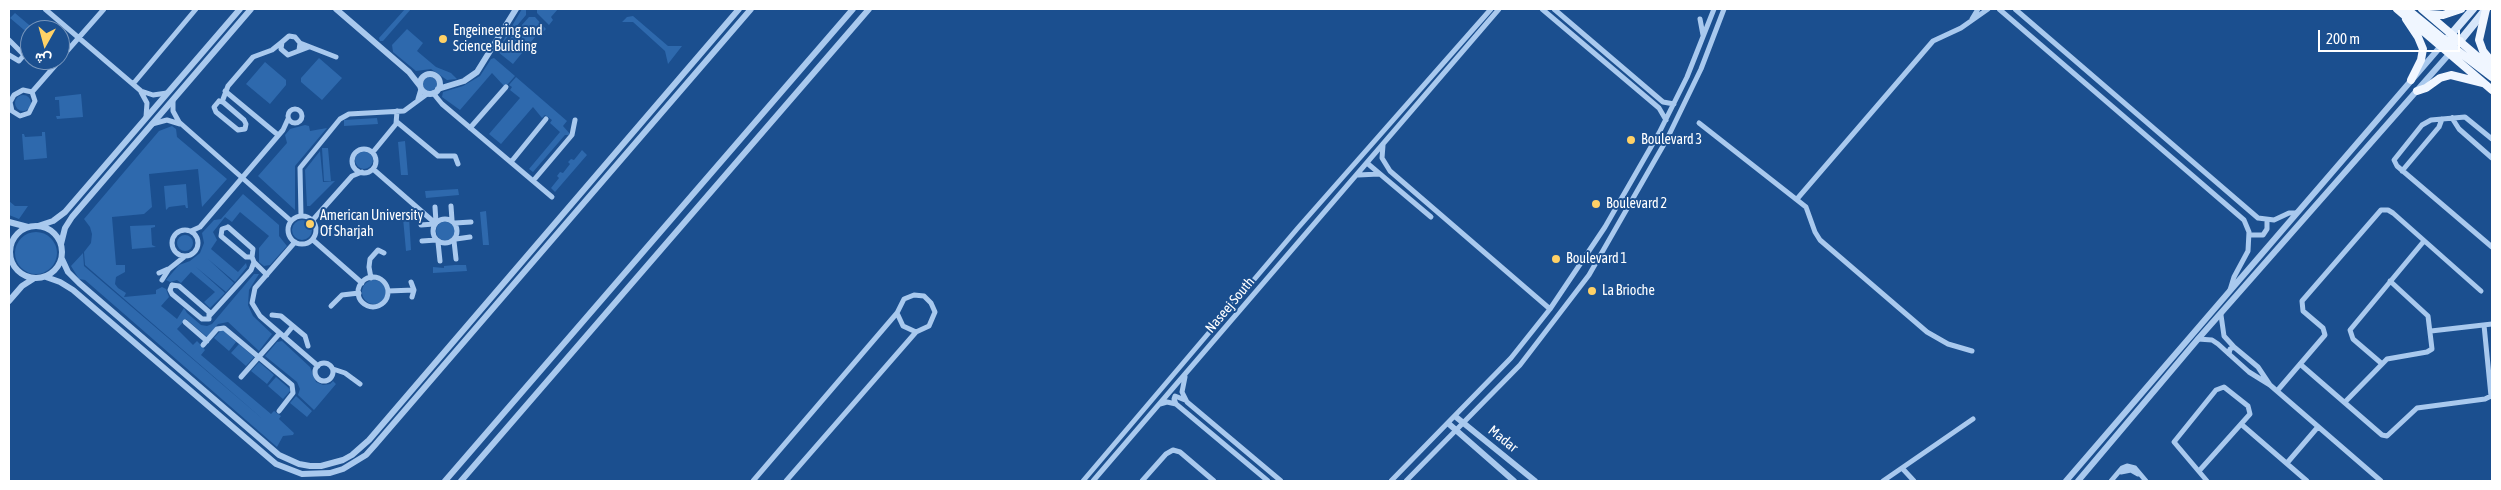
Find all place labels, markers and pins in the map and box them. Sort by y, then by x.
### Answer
place label: Engeineering and Science Building [453,23,543,56]
marker: Engeineering and Science Building [437,33,449,45]
place label: Boulevard 3 [1641,132,1702,148]
marker: Boulevard 3 [1625,134,1637,146]
place label: Boulevard 2 [1606,196,1667,212]
marker: Boulevard 2 [1590,198,1602,210]
place label: American University Of Sharjah [320,208,423,240]
marker: American University Of Sharjah [304,218,316,230]
place label: Boulevard 1 [1566,251,1627,267]
marker: Boulevard 1 [1550,253,1562,265]
place label: La Brioche [1602,283,1655,299]
marker: La Brioche [1586,285,1598,297]

